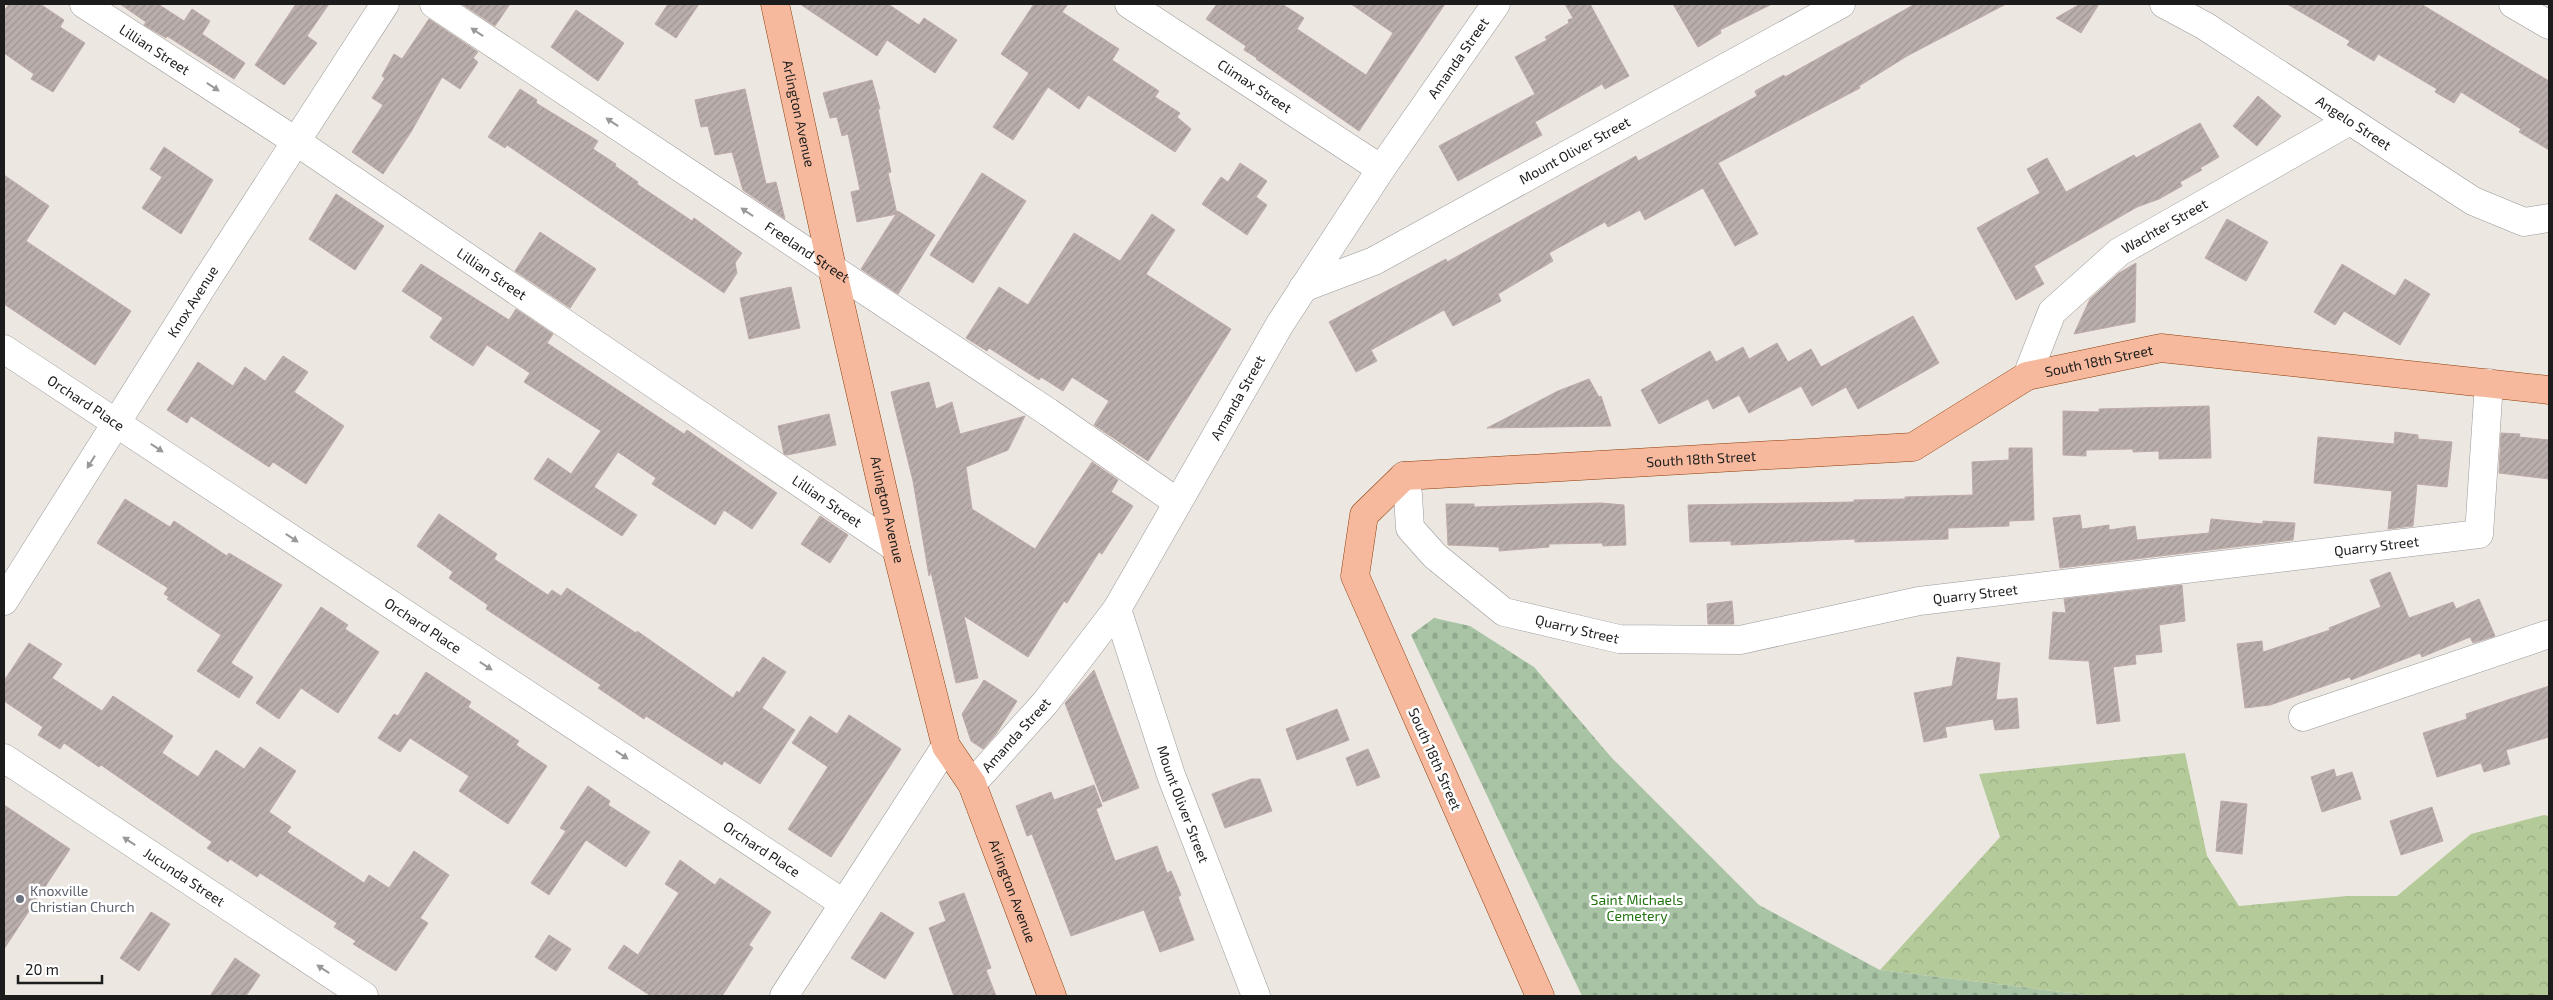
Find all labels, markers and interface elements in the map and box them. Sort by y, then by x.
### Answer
street label: Amanda Street [1424,14,1492,101]
street label: Lillian Street [116,20,193,78]
one-way arrow [470,27,484,37]
street label: Climax Street [1215,55,1295,116]
street label: Arlington Avenue [779,58,819,169]
one-way arrow [206,83,219,92]
street label: Angelo Street [2313,92,2395,153]
street label: Mount Oliver Street [1516,113,1633,188]
one-way arrow [605,117,619,127]
street label: Wachter Street [2118,195,2210,257]
one-way arrow [741,207,754,217]
street label: Freeland Street [762,217,853,286]
street label: Lillian Street [454,244,530,303]
street label: Knox Avenue [163,262,221,340]
street label: South 18th Street [2043,341,2154,380]
street label: Amanda Street [1207,352,1268,443]
street label: Orchard Place [44,371,128,434]
one-way arrow [150,443,163,453]
street label: South 18th Street [1646,447,1756,470]
street label: Arlington Avenue [867,454,908,565]
one-way arrow [86,456,95,469]
street label: Lillian Street [789,471,865,530]
street label: Quarry Street [2333,532,2420,559]
one-way arrow [286,533,299,542]
street label: Quarry Street [1932,580,2019,607]
street label: Orchard Place [382,594,465,657]
street label: Quarry Street [1534,611,1621,647]
one-way arrow [479,661,493,671]
street label: Amanda Street [978,694,1054,775]
street label: South 18th Street [1405,705,1466,812]
street label: Mount Oliver Street [1154,743,1213,865]
one-way arrow [615,751,628,760]
street label: Orchard Place [720,817,804,880]
one-way arrow [123,837,136,846]
street label: Arlington Avenue [986,837,1040,945]
street label: Jucunda Street [141,844,228,910]
place label: Knoxville Christian Church [30,882,135,915]
park label: Saint Michaels Cemetery [1591,891,1683,924]
marker: Knoxville Christian Church [14,893,26,905]
scale bar [18,952,101,984]
text: 20 m [25,960,59,978]
one-way arrow [317,965,330,974]

